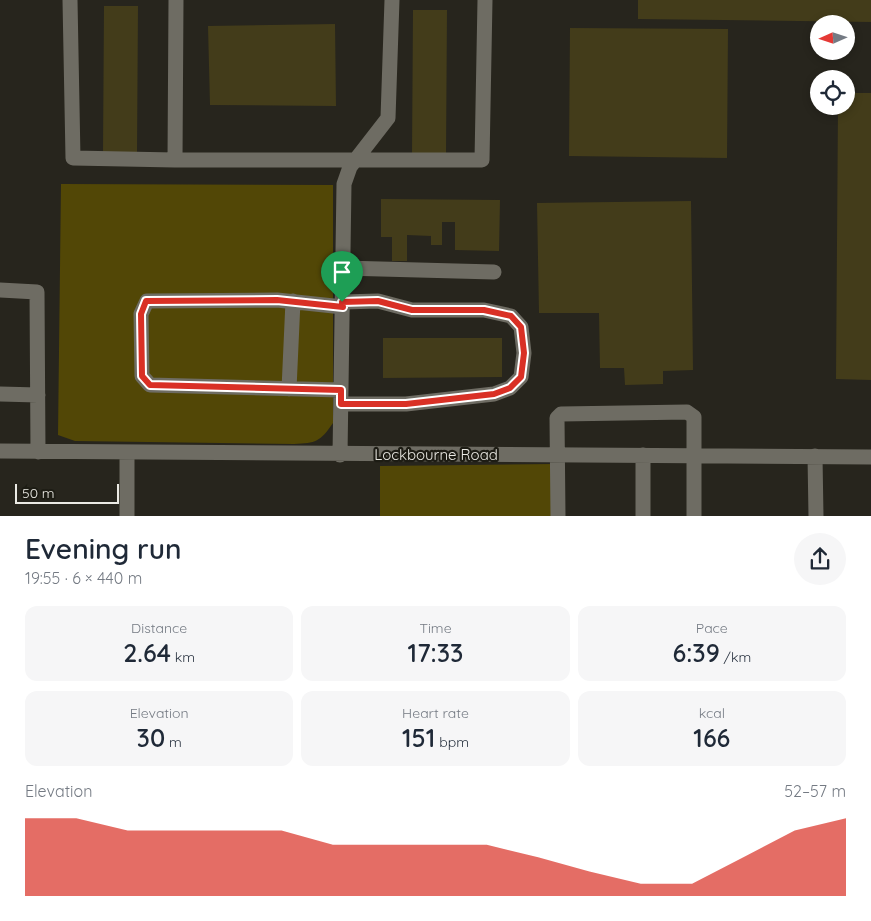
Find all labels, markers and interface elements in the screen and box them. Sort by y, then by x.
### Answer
north arrow [810,15,855,60]
map controls [810,15,855,115]
button: locate [810,70,855,115]
pin [321,251,363,302]
icon: arrive [328,258,356,286]
street label: Lockbourne Road [374,445,498,464]
scale bar [15,481,119,504]
text: 50 m [22,484,55,502]
text: Evening run [25,531,182,566]
button: share [794,533,846,585]
text: 19:55 · 6 × 440 m [25,568,142,588]
text: Distance [131,619,187,637]
text: Time [419,619,452,637]
text: Pace [696,619,728,637]
text: 2.64 [123,637,171,668]
text: 17:33 [408,637,463,668]
text: 6:39 [673,637,720,668]
text: km [171,648,195,666]
text: /km [720,648,751,666]
text: Elevation [130,704,189,722]
text: Heart rate [402,704,469,722]
text: kcal [699,704,725,722]
text: 30 [137,722,165,753]
text: 151 [402,722,435,753]
text: 166 [693,722,730,753]
text: m [165,733,182,751]
text: bpm [435,733,469,751]
text: Elevation [25,781,92,801]
text: 52–57 m [784,781,846,801]

